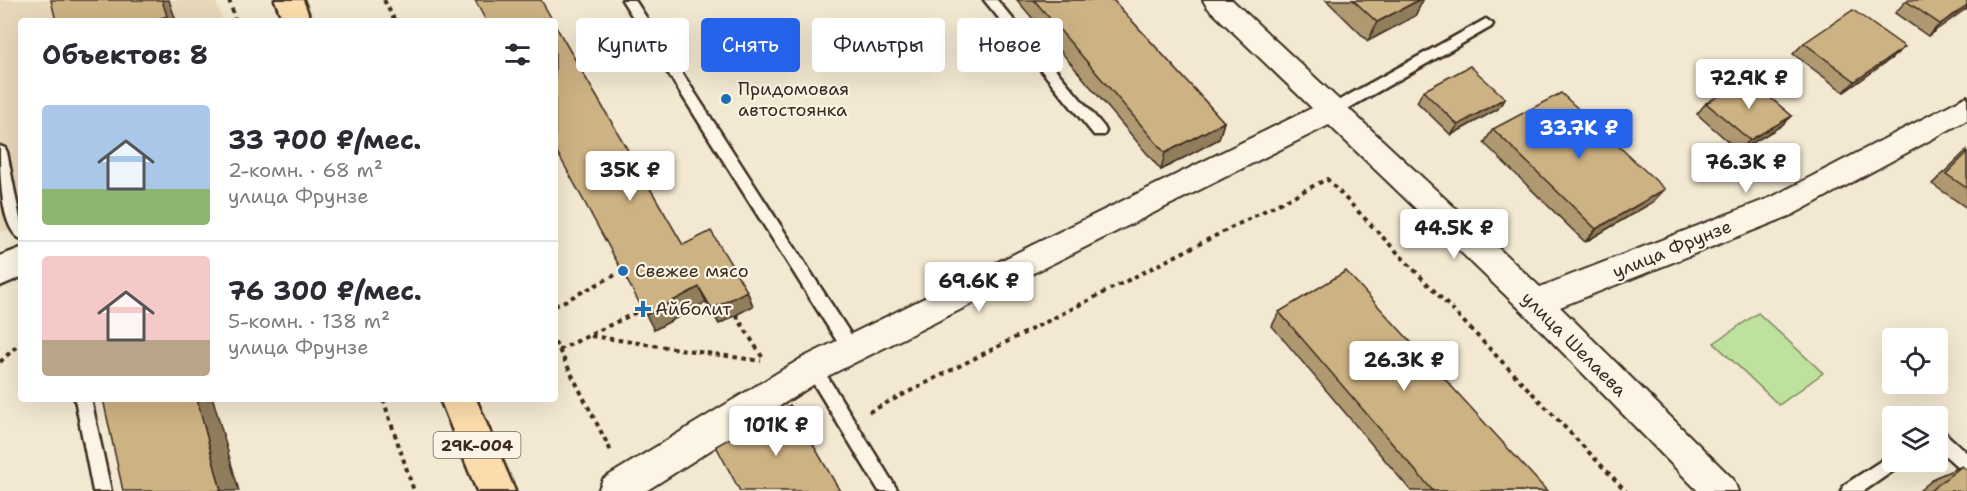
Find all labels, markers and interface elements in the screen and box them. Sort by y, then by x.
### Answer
chip: Купить [576,18,689,72]
chip: Снять [701,18,800,72]
chip: Фильтры [812,18,945,72]
chip: Новое [957,18,1063,72]
text: Объектов: 8 [42,37,208,72]
icon: filters [501,38,534,71]
pin: 72.9K ₽ [1694,59,1804,110]
text: 72.9K ₽ [1710,65,1788,91]
place label: Придомовая автостоянка [738,77,849,122]
marker: Придомовая автостоянка [719,92,733,106]
pin: 33.7K ₽ [1524,109,1634,160]
text: 33.7K ₽ [1539,115,1619,141]
text: 33 700 ₽/мес. [228,122,421,157]
icon: home [90,129,162,201]
pin: 76.3K ₽ [1691,143,1801,194]
text: 76.3K ₽ [1705,149,1787,175]
pin: 35K ₽ [588,151,672,202]
text: 2-комн. · 68 m² [228,157,383,183]
text: 35K ₽ [600,157,660,183]
text: улица Фрунзе [228,183,369,209]
pin: 44.5K ₽ [1399,209,1509,260]
street label: улица Фрунзе [1609,214,1735,284]
text: 44.5K ₽ [1414,215,1494,241]
place label: Свежее мясо [635,259,749,283]
pin: 69.6K ₽ [924,262,1034,313]
marker: Свежее мясо [616,264,630,278]
text: 69.6K ₽ [939,268,1019,294]
text: 76 300 ₽/мес. [228,273,422,308]
icon: home [90,280,162,352]
street label: улица Шелаева [1516,286,1632,402]
place label: Айболит [655,297,732,321]
marker: Айболит [636,302,650,316]
text: 5-комн. · 138 m² [228,308,390,334]
map controls [1882,328,1948,472]
button: locate [1882,328,1948,394]
text: улица Фрунзе [228,334,369,360]
pin: 26.3K ₽ [1349,341,1459,392]
text: 26.3K ₽ [1363,347,1445,373]
pin: 101K ₽ [727,406,825,457]
button: layers [1882,406,1948,472]
text: 101K ₽ [743,412,809,438]
road number: 29К-004 [434,432,520,458]

